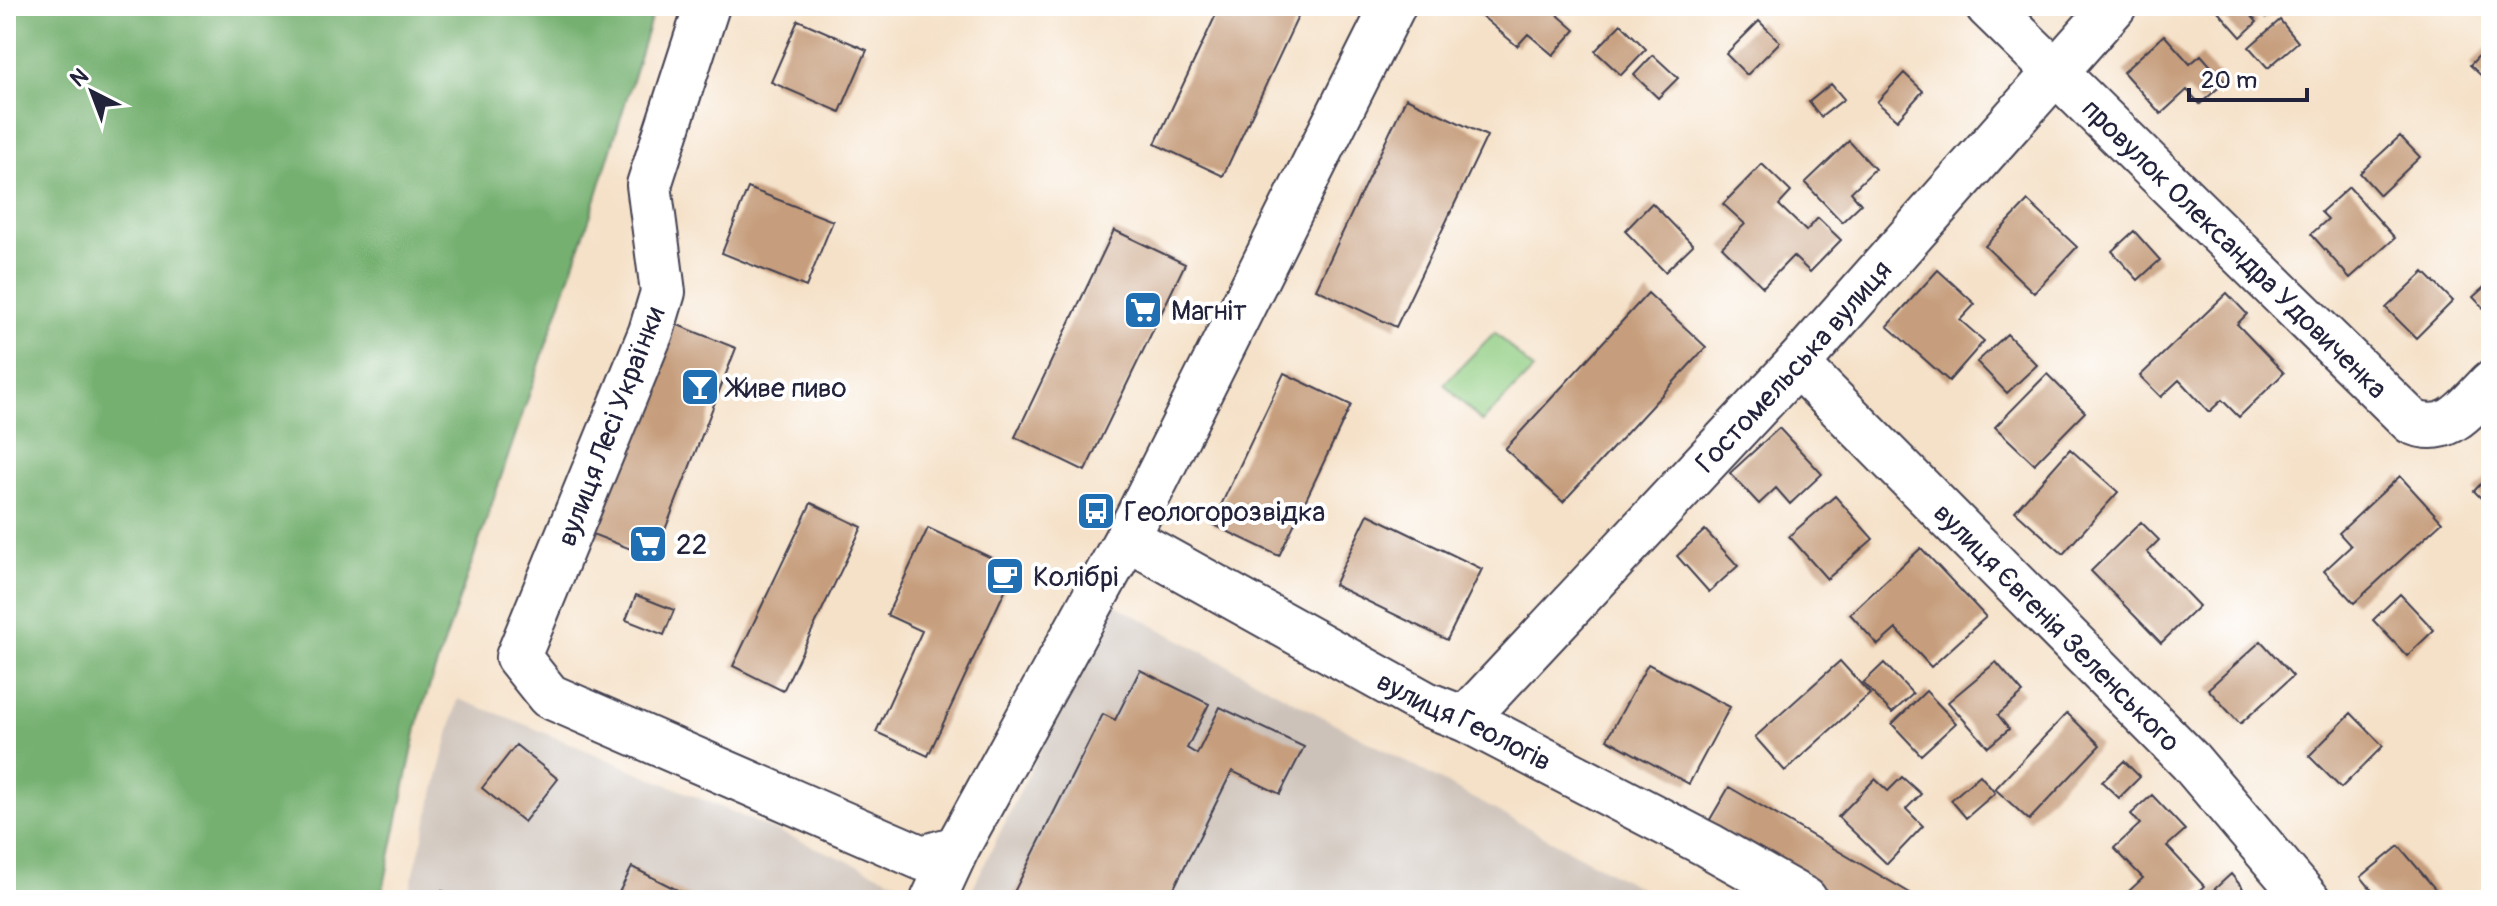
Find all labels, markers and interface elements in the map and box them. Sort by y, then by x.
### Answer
north arrow [52,52,132,132]
scale bar [2189,52,2307,102]
text: N [64,62,94,93]
text: 20 m [2201,66,2257,95]
street label: провулок Олександра Удовиченка [2074,92,2394,407]
street label: Гостомельська вулиця [1688,253,1900,481]
supermarket icon: Магніт [1122,289,1164,331]
place label: Магніт [1171,294,1247,329]
street label: вулиця Лесі Українки [550,302,673,551]
bar icon: Живе пиво [679,366,721,408]
place label: Живе пиво [724,371,846,406]
bus stop icon: Геологорозвідка [1075,490,1117,532]
place label: Геологорозвідка [1124,495,1325,530]
street label: вулиця Євгенія Зеленського [1925,496,2187,760]
supermarket icon: 22 [627,523,669,565]
place label: 22 [676,528,707,563]
cafe icon: Колібрі [984,555,1026,597]
place label: Колібрі [1033,560,1118,595]
street label: вулиця Геологів [1370,664,1557,780]

